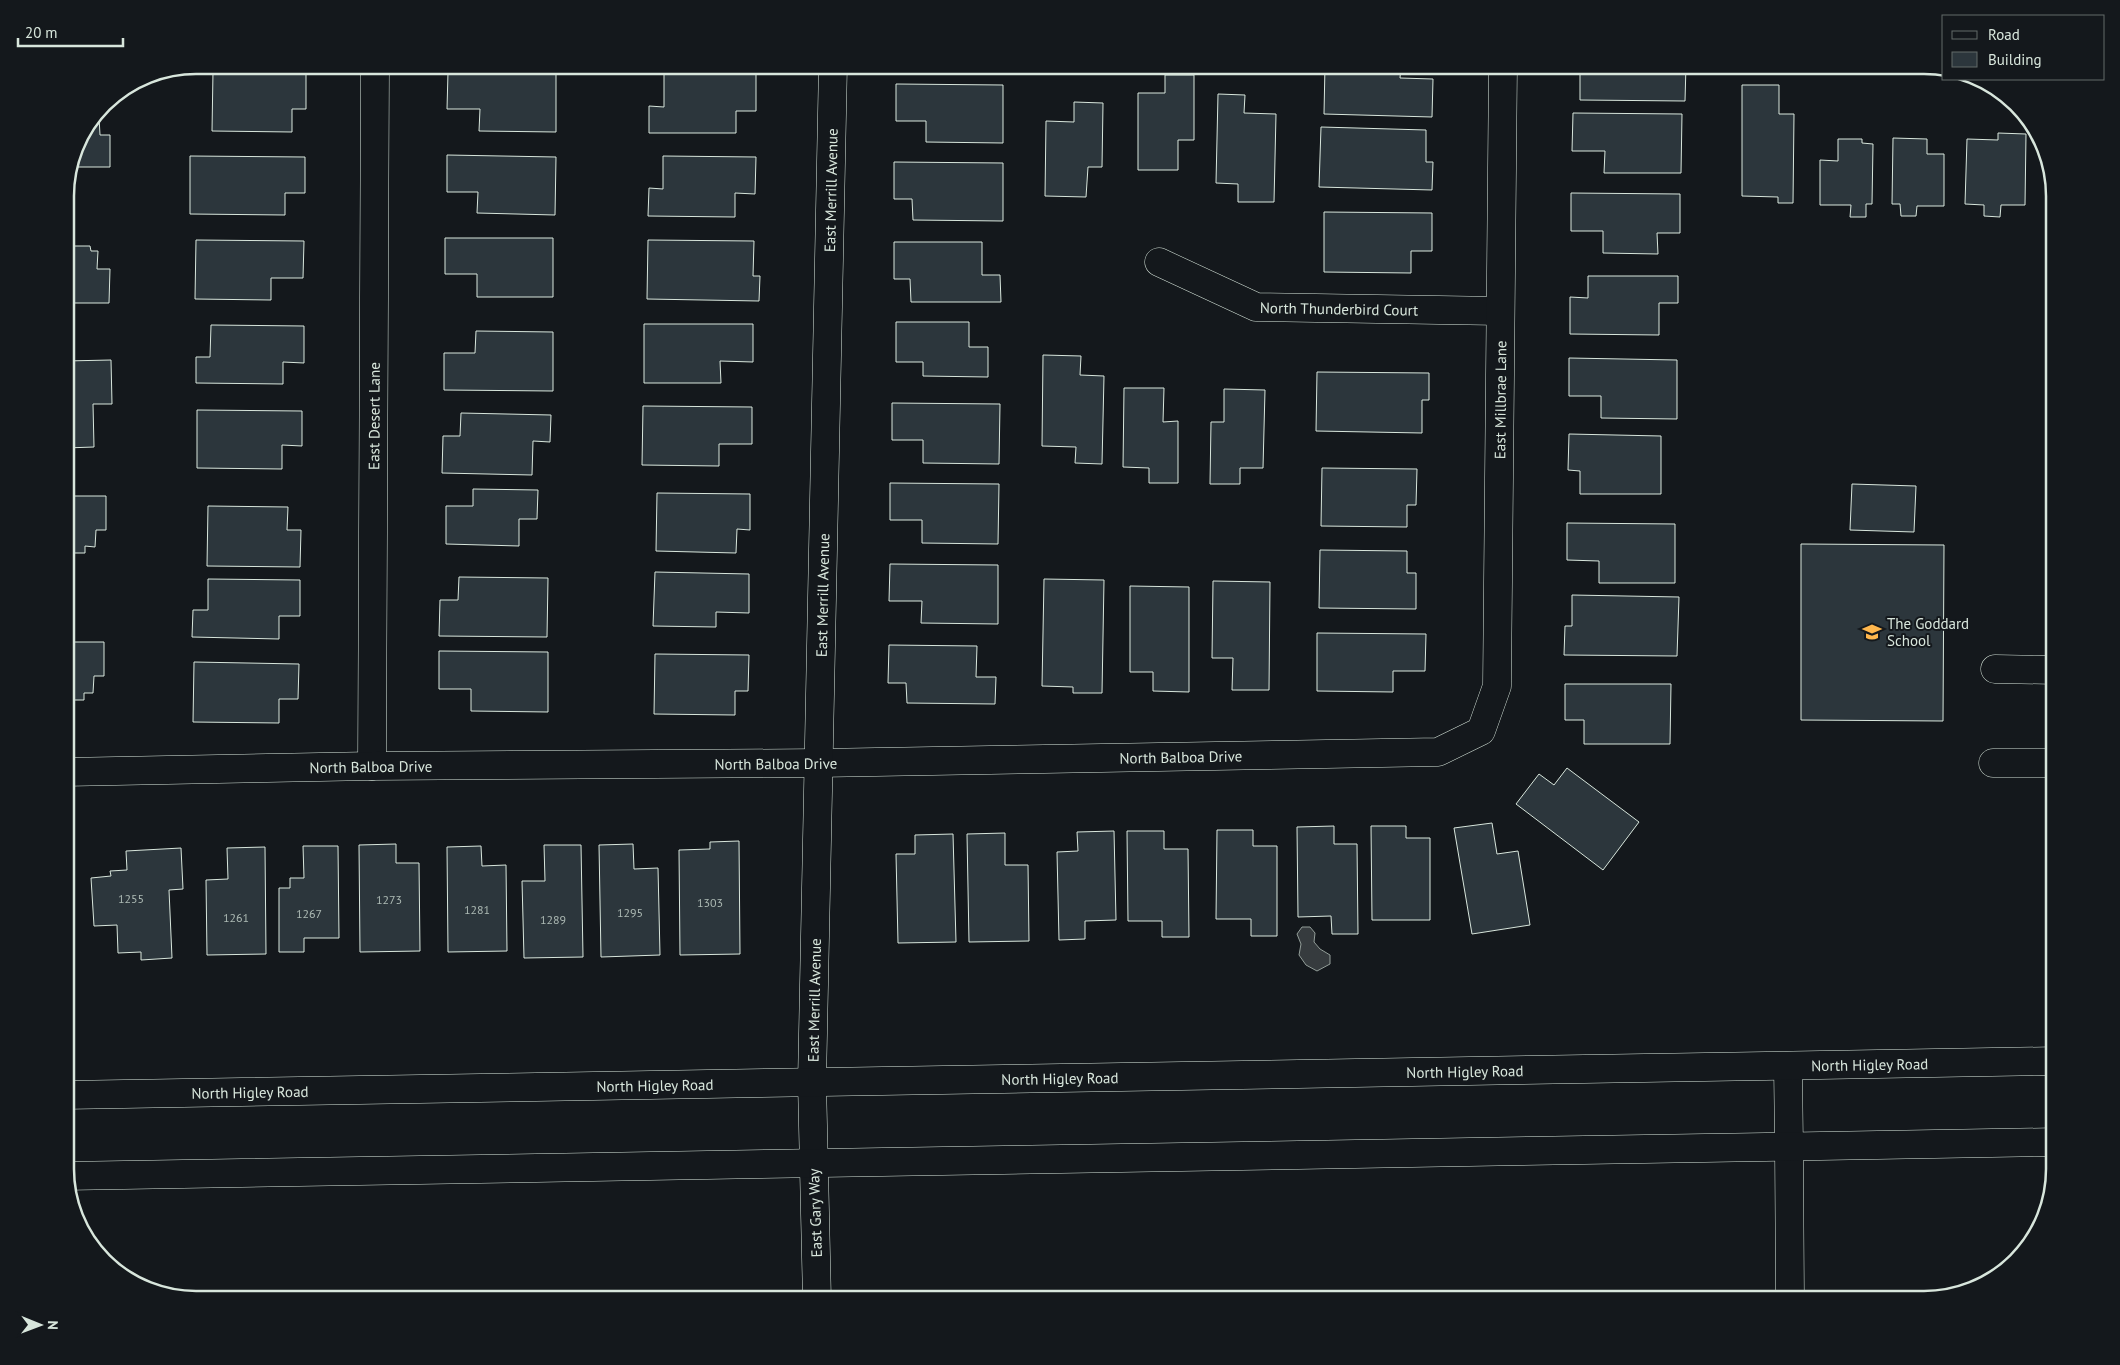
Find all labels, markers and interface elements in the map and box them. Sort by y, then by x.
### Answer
scale bar [18,15,122,47]
legend [1942,15,2105,80]
text: 20 m [25,23,58,42]
text: Road [1988,25,2020,44]
text: Building [1988,50,2042,69]
street label: East Merrill Avenue [820,128,841,252]
street label: North Thunderbird Court [1260,298,1418,319]
street label: East Millbrae Lane [1490,340,1510,459]
street label: East Desert Lane [364,362,383,470]
street label: East Merrill Avenue [811,533,833,657]
place label: The Goddard School [1887,614,1969,650]
school or university icon: The Goddard School [1861,621,1883,643]
street label: North Balboa Drive [1119,746,1243,767]
street label: North Balboa Drive [714,753,838,773]
street label: North Balboa Drive [309,756,432,777]
house number: 1255 [118,891,144,906]
house number: 1273 [376,892,402,907]
house number: 1303 [697,895,723,910]
house number: 1281 [464,902,490,917]
house number: 1295 [617,905,643,920]
house number: 1267 [296,906,322,921]
house number: 1261 [223,910,249,925]
house number: 1289 [540,912,566,927]
street label: East Merrill Avenue [803,938,824,1062]
street label: North Higley Road [1811,1054,1928,1075]
street label: North Higley Road [1406,1061,1524,1082]
street label: North Higley Road [1001,1068,1119,1089]
street label: North Higley Road [596,1074,714,1095]
street label: North Higley Road [191,1081,309,1102]
street label: East Gary Way [804,1168,826,1258]
north arrow [15,1300,65,1350]
text: N [44,1320,62,1330]

